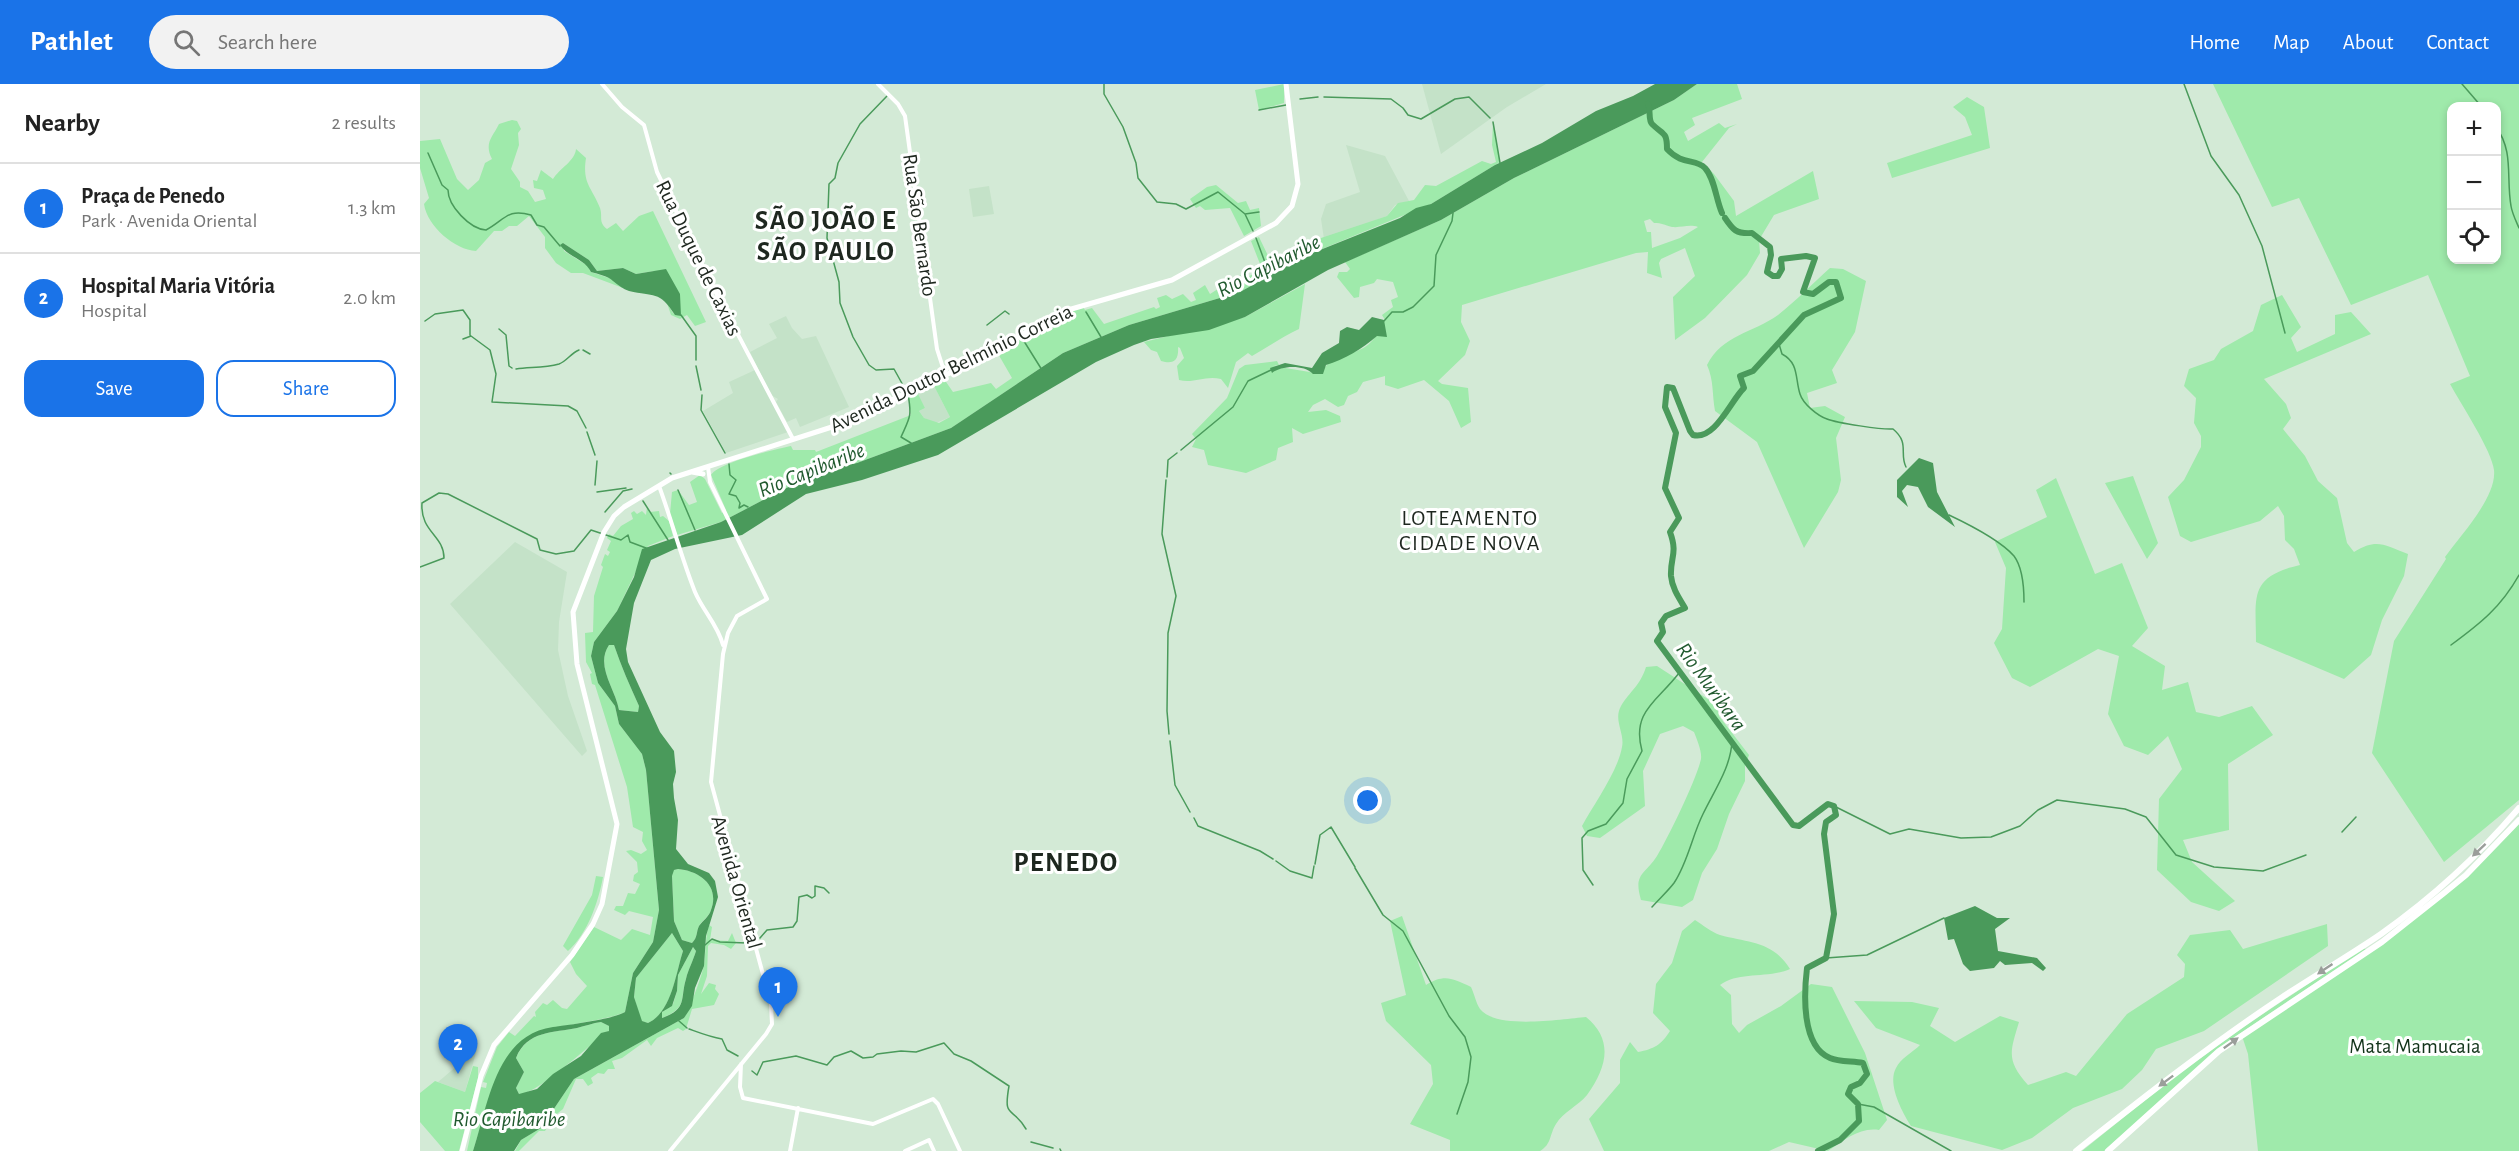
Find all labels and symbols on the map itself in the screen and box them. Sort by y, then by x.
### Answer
street label: Rua São Bernardo [899,152,940,298]
street label: Rua Duque de Caxias [652,177,745,339]
district label: SÃO JOÃO E SÃO PAULO [755,205,897,265]
water label: Rio Capibaribe [1213,231,1324,302]
street label: Avenida Doutor Belmínio Correia [826,300,1076,437]
water label: Rio Capibaribe [755,439,868,502]
district label: LOTEAMENTO CIDADE NOVA [1399,507,1541,554]
water label: Rio Muribara [1672,638,1750,735]
your location [1353,786,1382,815]
street label: Avenida Oriental [708,813,766,951]
one-way arrow [2473,843,2487,857]
district label: PENEDO [1013,849,1119,876]
one-way arrow [2318,963,2334,975]
pin: 1 [758,968,798,1017]
pin: 2 [438,1024,477,1074]
park label: Mata Mamucaia [2349,1036,2481,1057]
one-way arrow [2222,1037,2238,1049]
one-way arrow [2158,1075,2174,1087]
water label: Rio Capibaribe [453,1108,565,1131]

